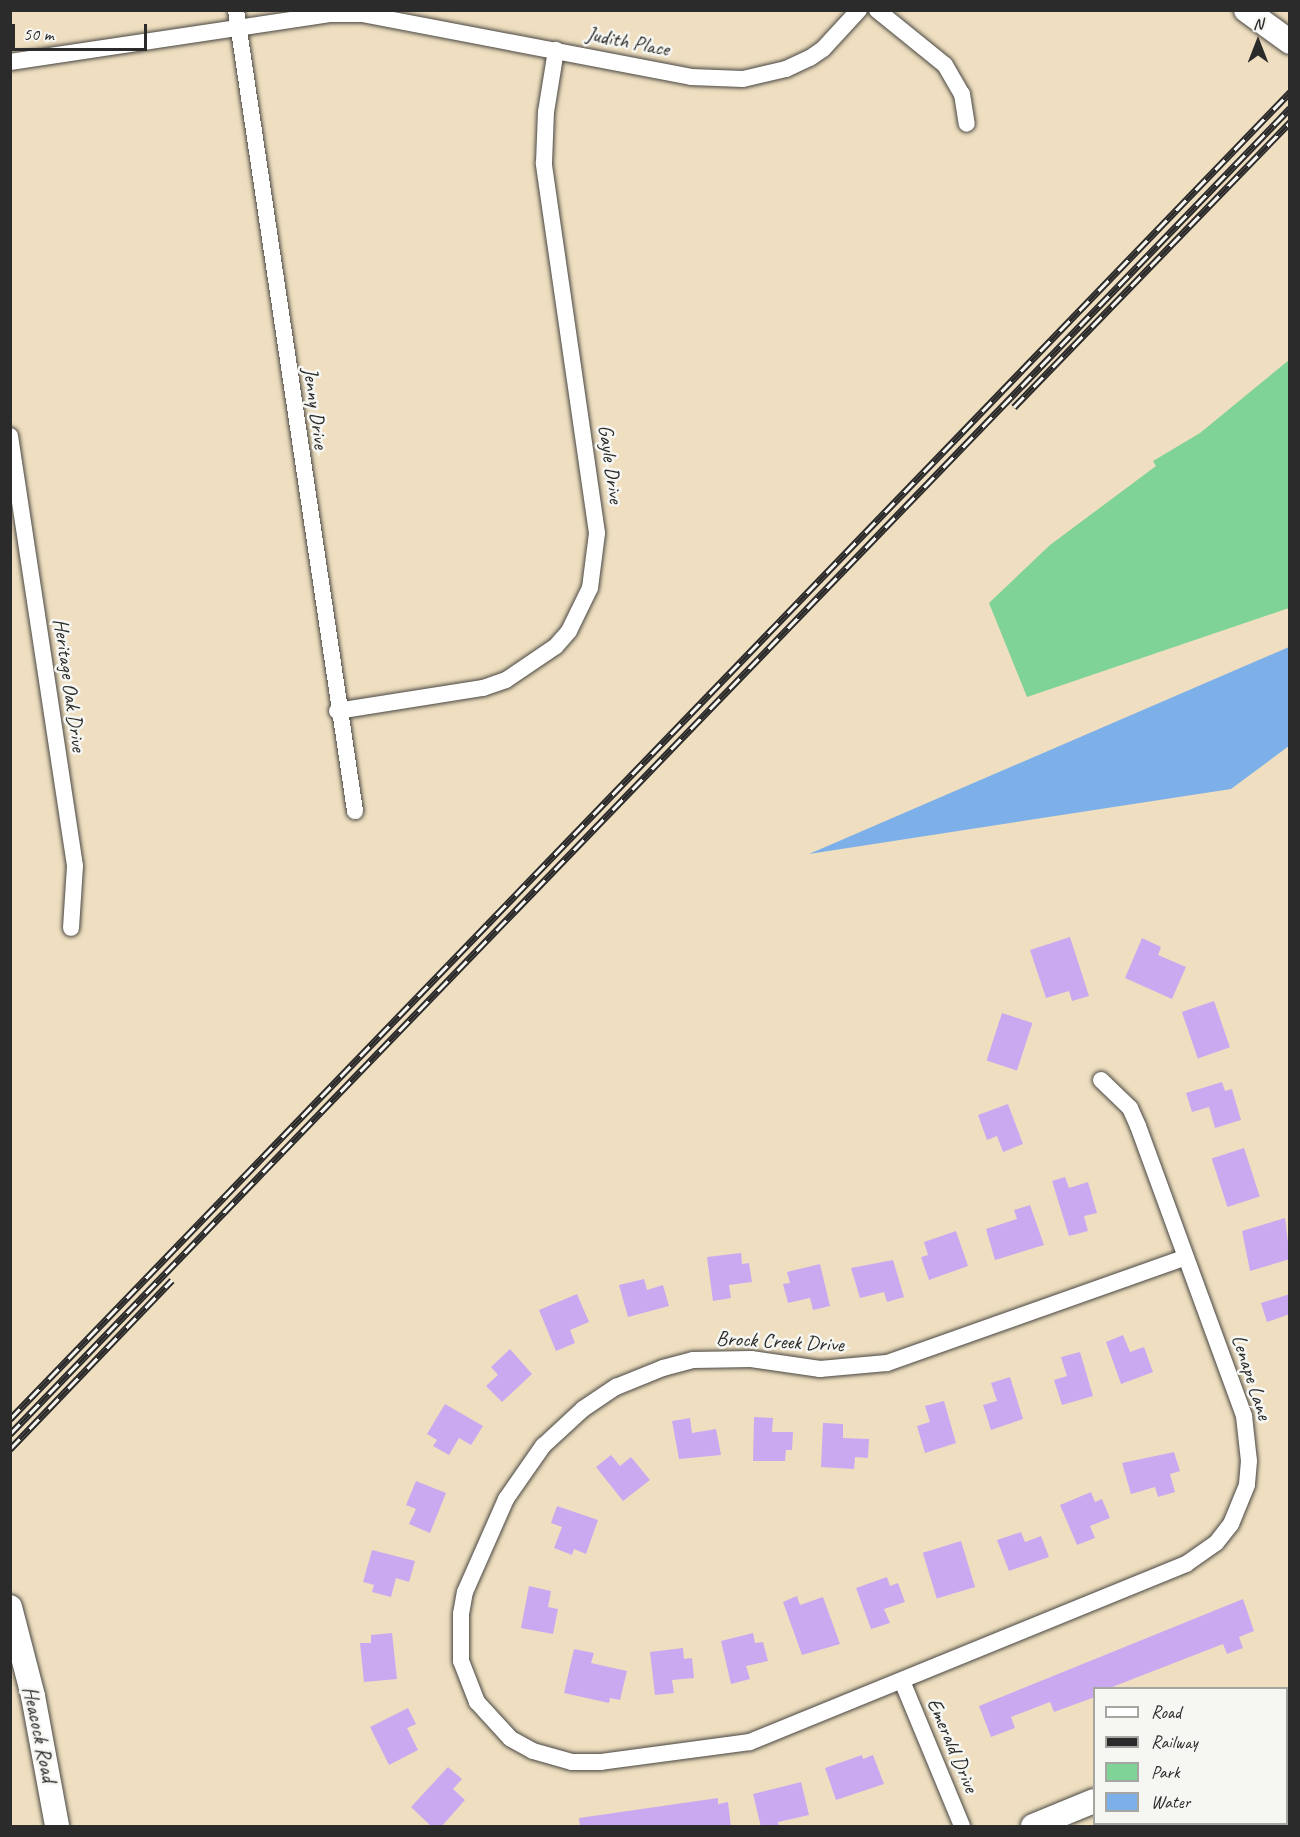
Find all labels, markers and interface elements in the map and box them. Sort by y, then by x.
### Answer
scale bar [15,12,150,50]
north arrow [1228,12,1288,72]
text: N [1253,14,1263,34]
street label: Judith Place [584,21,672,61]
text: 50 m [23,23,54,45]
street label: Jenny Drive [298,366,334,450]
street label: Gayle Drive [593,423,629,505]
street label: Heritage Oak Drive [48,616,92,754]
street label: Brock Creek Drive [716,1325,844,1357]
street label: Lenape Lane [1226,1331,1278,1423]
street label: Heacock Road [18,1684,62,1784]
legend [1093,1687,1288,1825]
street label: Emerald Drive [922,1694,984,1796]
text: Road [1151,1701,1181,1723]
text: Railway [1151,1731,1198,1753]
text: Park [1151,1761,1180,1783]
text: Water [1151,1791,1190,1813]

